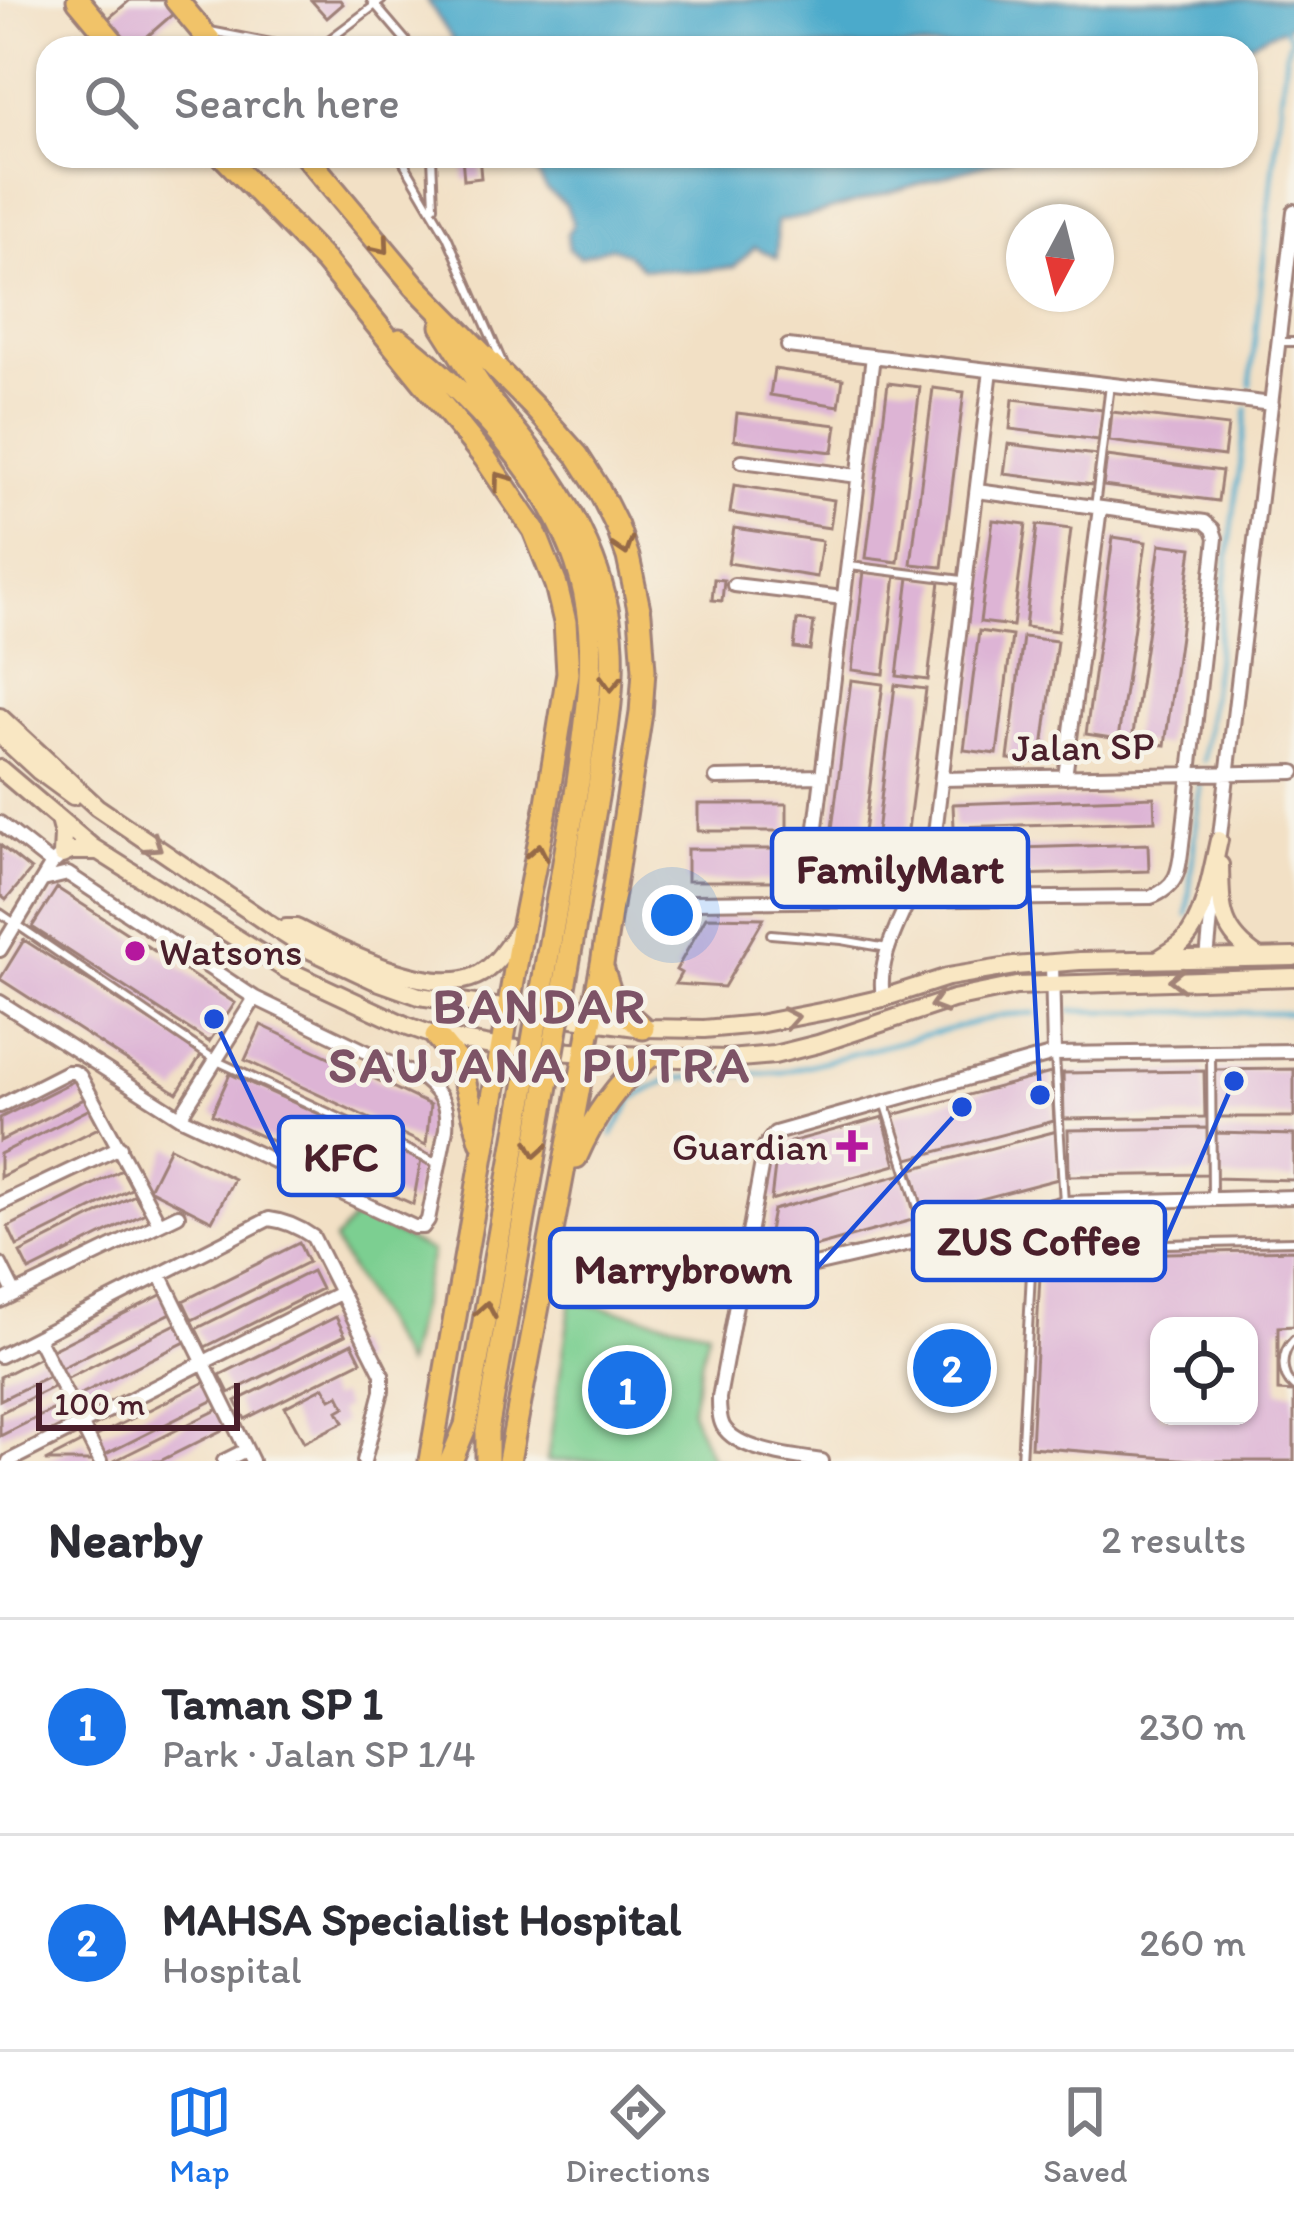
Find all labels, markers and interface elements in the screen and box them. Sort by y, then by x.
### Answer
search box [36,36,1258,168]
icon: search [78,69,144,135]
text: Search here [174,75,400,129]
north arrow [1006,204,1114,312]
one-way arrow [367,232,389,254]
one-way arrow [493,472,515,493]
one-way arrow [609,536,634,557]
one-way arrow [598,674,624,693]
street label: Jalan SP [1011,722,1155,771]
callout: FamilyMart [772,829,1028,907]
one-way arrow [140,831,162,853]
one-way arrow [524,843,550,863]
text: FamilyMart [796,843,1004,894]
your location [642,885,702,945]
place label: Watsons [159,928,302,975]
marker: Watsons [122,938,148,964]
one-way arrow [1167,967,1185,993]
district label: BANDAR SAUJANA PUTRA [328,975,752,1095]
one-way arrow [928,990,949,1015]
one-way arrow [781,1006,801,1031]
callout: KFC [279,1117,403,1195]
place label: Guardian [672,1123,828,1170]
text: KFC [303,1131,379,1182]
marker: Guardian [839,1133,865,1159]
one-way arrow [524,1139,550,1159]
callout: ZUS Coffee [913,1202,1165,1280]
text: ZUS Coffee [937,1215,1141,1266]
callout: Marrybrown [550,1229,817,1307]
text: Marrybrown [574,1243,793,1294]
one-way arrow [472,1300,498,1320]
map controls [1150,1317,1258,1425]
button: locate [1150,1317,1258,1425]
pin: 2 [913,1323,991,1413]
pin: 1 [588,1345,666,1435]
scale bar [36,1377,240,1430]
text: 100 m [54,1384,145,1423]
text: Nearby [48,1509,203,1570]
text: 2 results [1101,1516,1246,1563]
text: Taman SP 1 [162,1676,383,1730]
text: 1 [78,1703,96,1750]
text: 230 m [1139,1703,1246,1750]
text: Park · Jalan SP 1/4 [162,1730,475,1777]
text: MAHSA Specialist Hospital [162,1892,681,1946]
text: 2 [77,1919,97,1966]
text: 260 m [1139,1919,1246,1966]
text: Hospital [162,1946,301,1993]
tab: Map [166,2079,232,2190]
tab: Directions [565,2079,710,2190]
tab: Saved [1043,2079,1128,2190]

